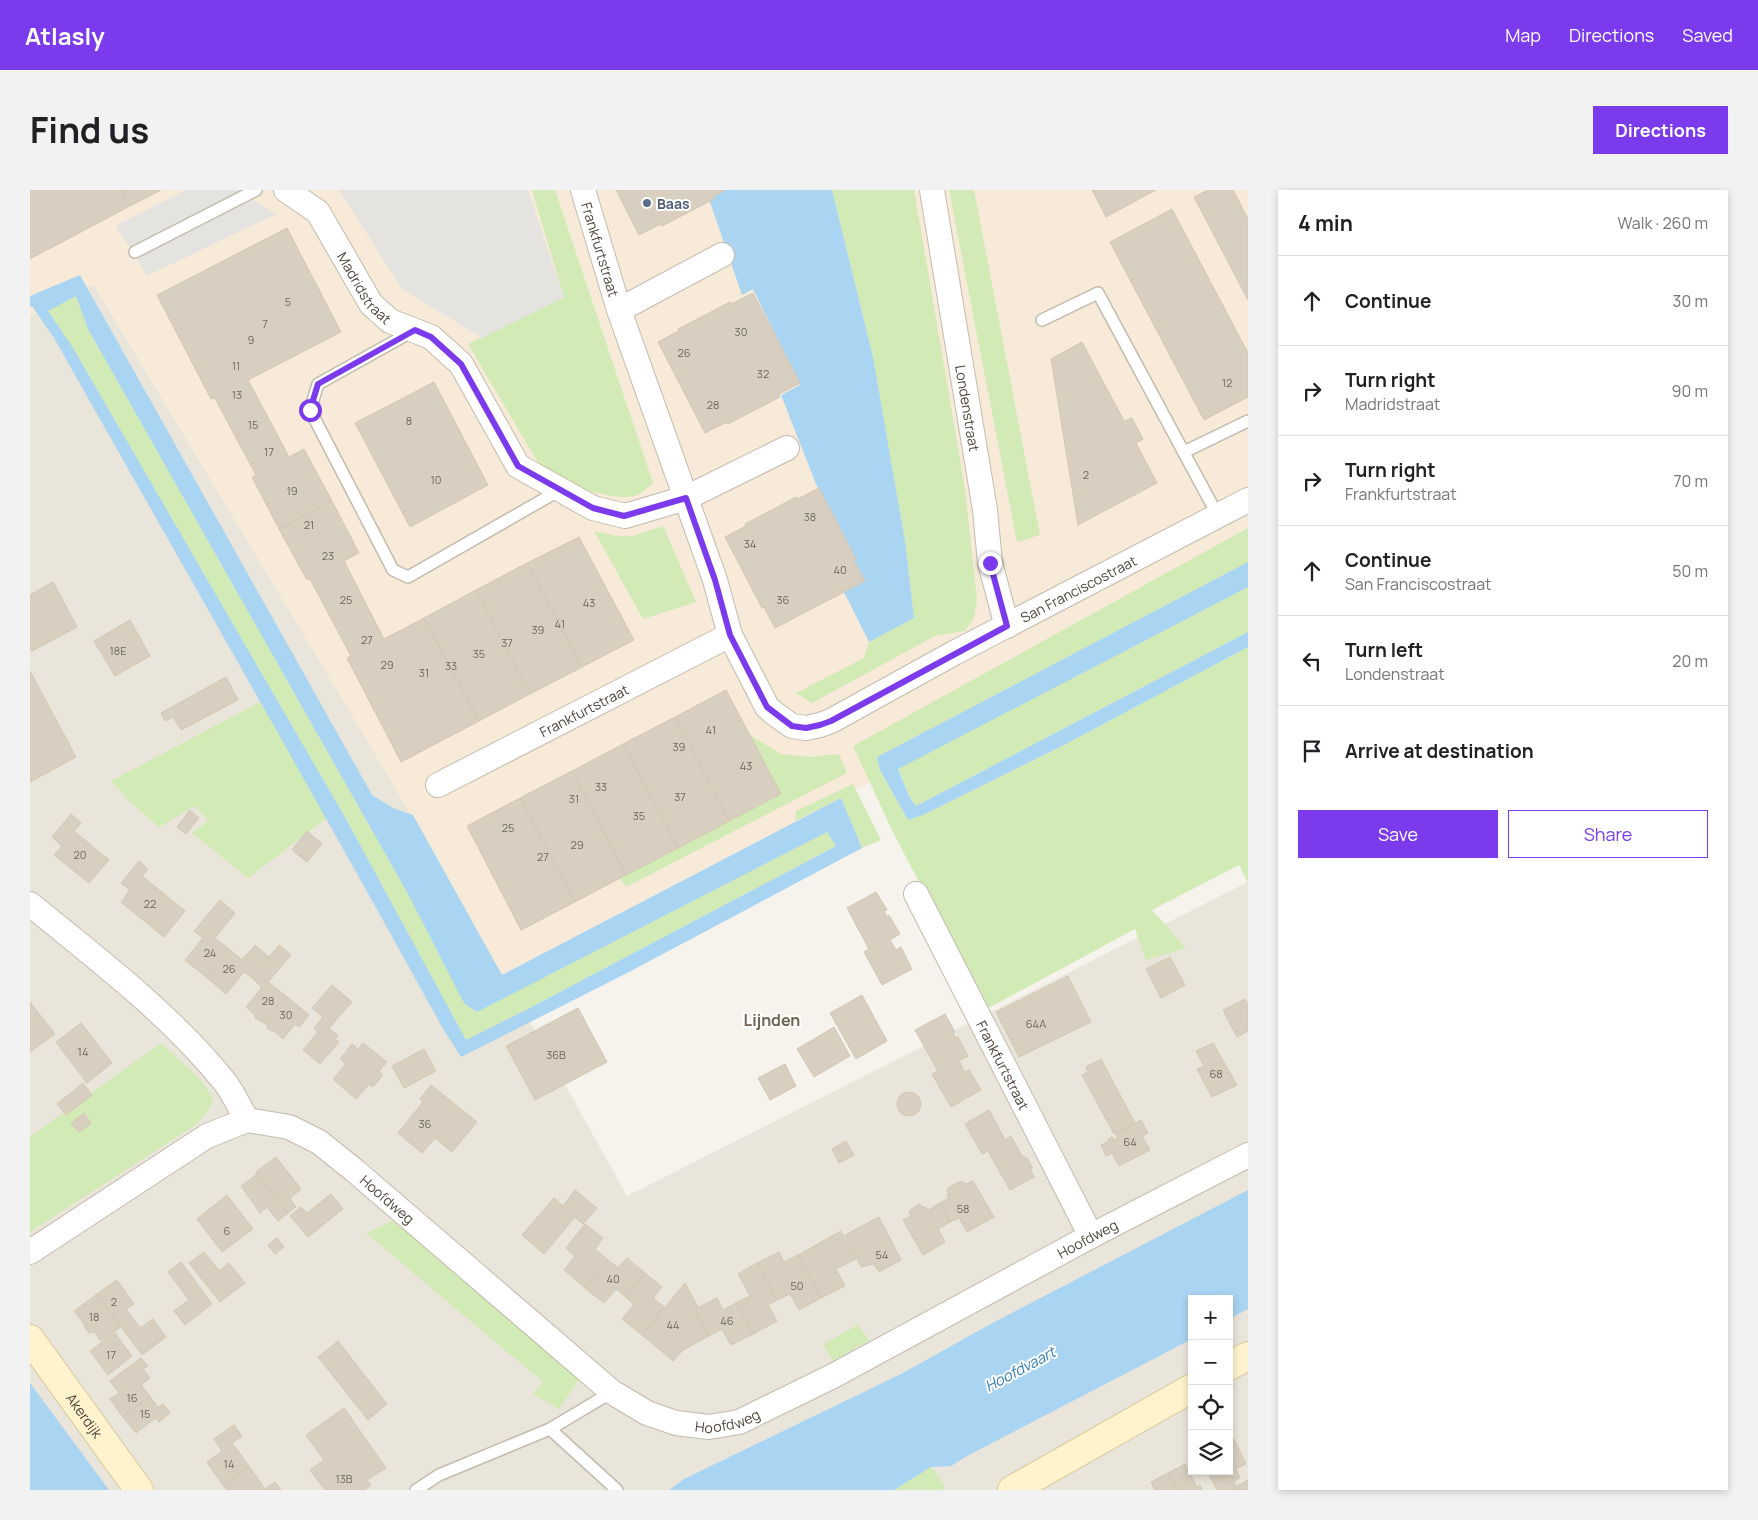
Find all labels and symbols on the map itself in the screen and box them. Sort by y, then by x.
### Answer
place label: Baas [657,194,690,213]
marker: Baas [641,197,653,209]
street label: Frankfurtstraat [578,200,624,299]
street label: Madridstraat [333,248,396,328]
house number: 5 [285,294,291,309]
house number: 7 [262,316,268,331]
house number: 30 [735,324,747,339]
house number: 9 [248,332,255,347]
house number: 26 [677,345,691,360]
house number: 11 [232,358,240,373]
street label: Londenstraat [952,363,985,453]
house number: 32 [757,366,769,381]
house number: 12 [1222,375,1232,390]
house number: 13 [232,387,242,402]
house number: 28 [707,397,719,412]
route start [299,399,322,422]
house number: 8 [406,413,412,428]
house number: 15 [248,417,258,432]
house number: 17 [264,444,274,459]
house number: 2 [1083,467,1089,482]
house number: 10 [430,472,442,487]
house number: 19 [286,483,298,498]
house number: 38 [804,509,816,524]
house number: 21 [304,517,314,532]
house number: 34 [744,536,756,551]
house number: 23 [322,548,334,563]
street label: San Franciscostraat [1017,550,1140,626]
route end [979,552,1002,575]
house number: 40 [833,562,847,577]
house number: 25 [340,592,352,607]
house number: 36 [777,592,790,607]
house number: 43 [583,595,595,610]
house number: 41 [555,616,565,631]
house number: 39 [532,622,545,637]
house number: 27 [361,632,373,647]
house number: 37 [501,635,513,650]
house number: 18E [110,643,126,658]
house number: 35 [473,646,485,661]
house number: 29 [380,657,394,672]
house number: 33 [445,658,457,673]
house number: 31 [419,665,429,680]
street label: Frankfurtstraat [536,679,632,741]
house number: 41 [706,722,716,737]
house number: 39 [673,739,686,754]
house number: 43 [740,758,752,773]
house number: 33 [595,779,607,794]
house number: 37 [674,789,686,804]
house number: 31 [569,791,579,806]
house number: 35 [633,808,645,823]
house number: 25 [502,820,514,835]
house number: 29 [570,837,584,852]
house number: 20 [74,847,86,862]
house number: 27 [537,849,549,864]
house number: 22 [144,896,156,911]
house number: 24 [204,945,216,960]
house number: 26 [222,961,236,976]
house number: 28 [262,993,274,1008]
house number: 30 [280,1007,292,1022]
district label: Lijnden [744,1009,800,1031]
house number: 64A [1026,1016,1046,1031]
street label: Frankfurtstraat [973,1017,1034,1113]
house number: 14 [78,1044,88,1059]
house number: 36B [546,1047,566,1062]
house number: 68 [1209,1066,1223,1081]
house number: 36 [419,1116,432,1131]
house number: 64 [1123,1134,1137,1149]
street label: Hoofdweg [356,1170,419,1228]
house number: 58 [957,1201,969,1216]
street label: Hoofdweg [1054,1214,1121,1262]
house number: 6 [224,1223,231,1238]
house number: 54 [876,1247,888,1262]
house number: 40 [606,1271,620,1286]
house number: 50 [790,1278,804,1293]
house number: 2 [111,1294,117,1309]
house number: 18 [89,1309,99,1324]
house number: 46 [720,1313,734,1328]
house number: 44 [666,1317,680,1332]
water label: Hoofdvaart [981,1341,1061,1396]
house number: 17 [106,1347,116,1362]
street label: Akerdijk [62,1389,108,1442]
house number: 16 [126,1390,138,1405]
street label: Hoofdweg [694,1404,763,1437]
house number: 15 [140,1406,150,1421]
house number: 14 [224,1456,234,1471]
house number: 13B [335,1471,353,1486]

